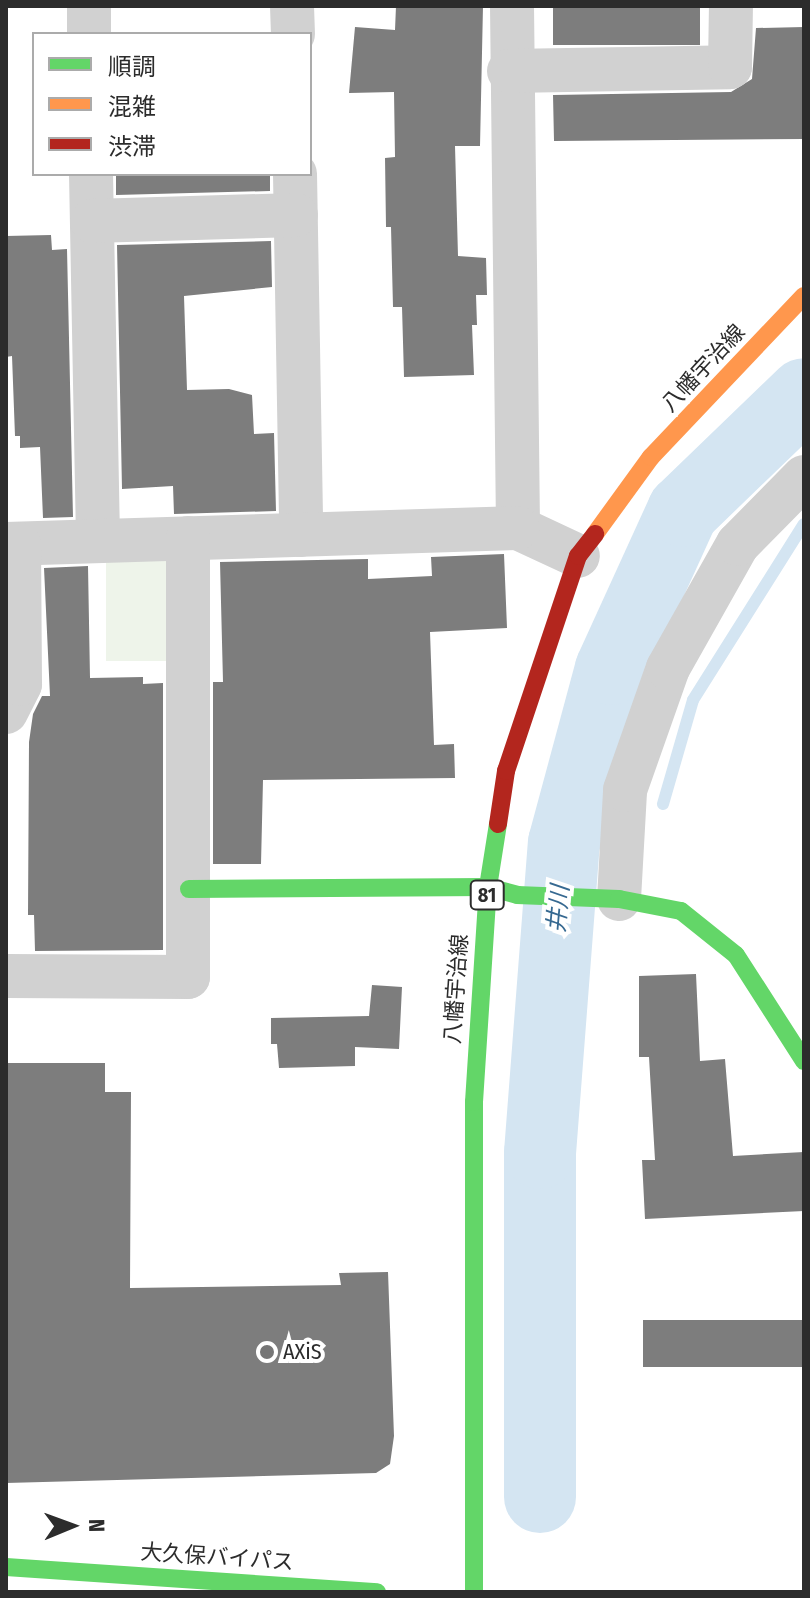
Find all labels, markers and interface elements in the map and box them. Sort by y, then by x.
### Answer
legend [32,32,312,176]
text: 順調 [108,53,156,81]
text: 混雑 [108,93,156,121]
text: 渋滞 [108,133,156,161]
street label: 八幡宇治線 [656,319,750,417]
road number: 81 [469,879,505,911]
water label: 井川 [543,884,575,934]
street label: 八幡宇治線 [439,933,473,1045]
place label: AXiS [283,1339,322,1365]
marker: AXiS [258,1343,276,1361]
north arrow [32,1486,112,1566]
text: N [83,1519,110,1532]
street label: 大久保バイパス [139,1538,295,1576]

